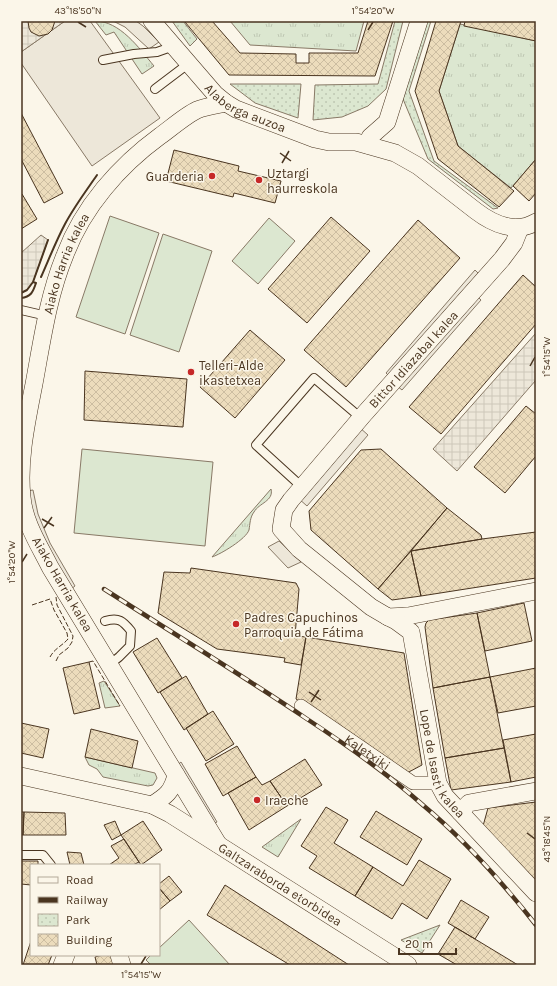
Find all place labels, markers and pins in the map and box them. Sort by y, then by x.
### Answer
place label: Uztargi haurreskola [267,166,338,196]
place label: Guarderia [146,169,204,184]
marker: Guarderia [207,171,217,181]
marker: Uztargi haurreskola [254,175,264,185]
place label: Telleri-Alde ikastetxea [199,358,264,388]
marker: Telleri-Alde ikastetxea [186,367,196,377]
place label: Padres Capuchinos Parroquia de Fátima [244,610,364,641]
marker: Padres Capuchinos Parroquia de Fátima [231,619,241,629]
place label: Iraeche [265,793,309,808]
marker: Iraeche [252,795,262,805]

